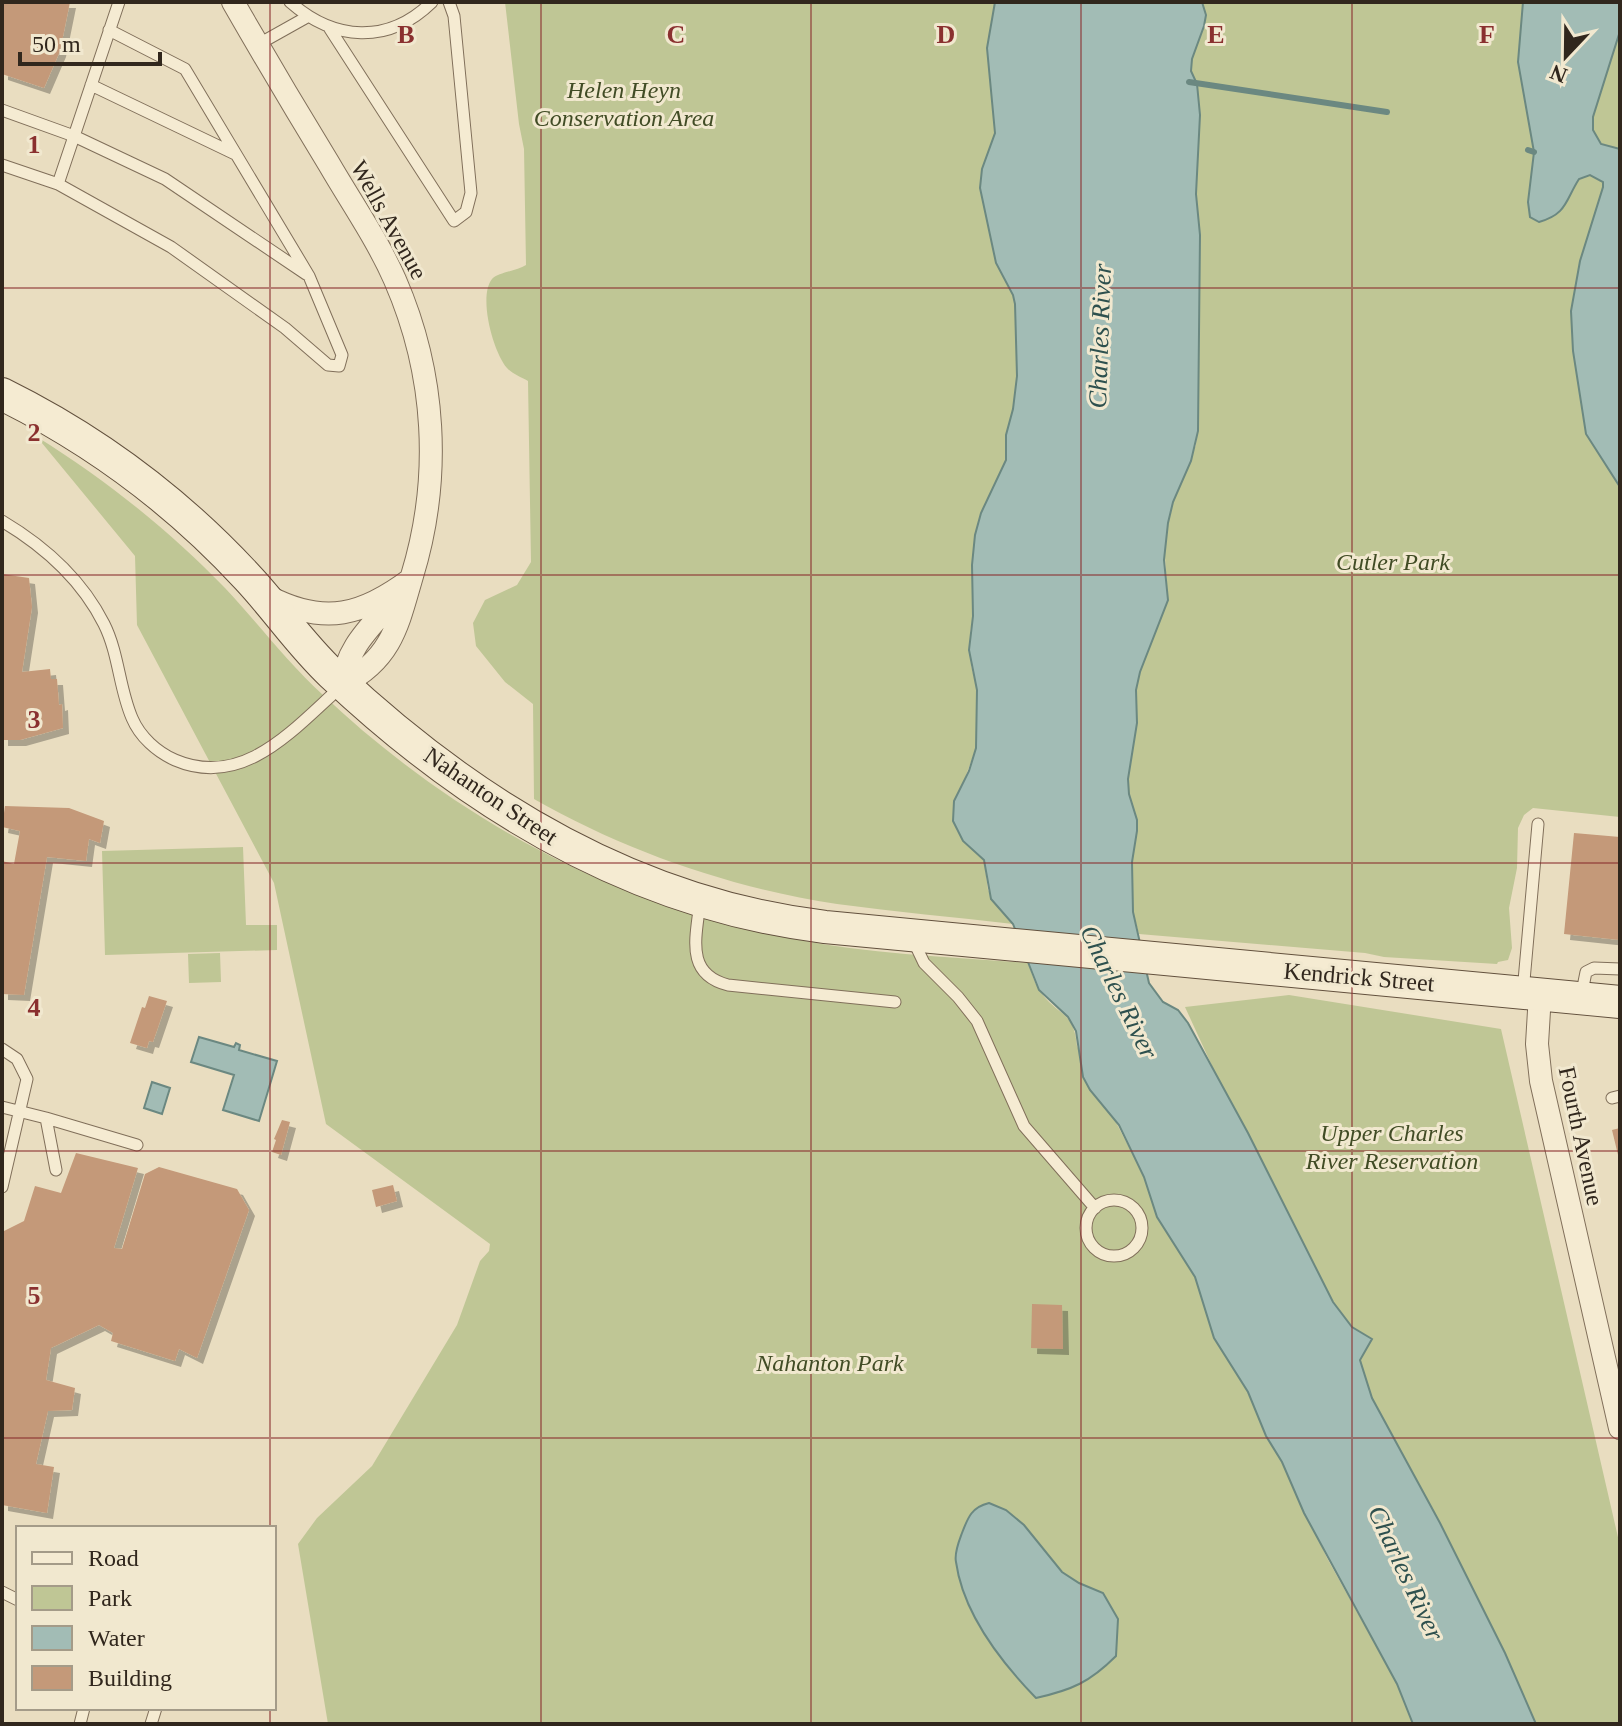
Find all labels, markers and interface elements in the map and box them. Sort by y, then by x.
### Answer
scale bar [20,16,160,66]
north arrow [1526,16,1606,96]
text: B [397,20,415,49]
text: C [667,20,685,49]
text: D [937,20,955,49]
text: E [1207,20,1225,49]
text: F [1479,20,1495,49]
text: 50 m [32,31,81,57]
text: N [1547,59,1571,89]
park label: Helen Heyn Conservation Area [534,77,714,131]
text: 1 [28,130,41,159]
street label: Wells Avenue [346,156,432,284]
water label: Charles River [1083,262,1117,409]
text: 2 [28,418,41,447]
park label: Cutler Park [1336,549,1450,575]
text: 3 [28,705,41,734]
street label: Nahanton Street [419,742,563,850]
water label: Charles River [1074,920,1164,1064]
street label: Kendrick Street [1283,957,1436,997]
text: 4 [28,993,41,1022]
street label: Fourth Avenue [1554,1064,1608,1208]
park label: Upper Charles River Reservation [1305,1120,1478,1174]
text: 5 [28,1281,41,1310]
park label: Nahanton Park [755,1350,904,1376]
water label: Charles River [1362,1501,1450,1646]
legend [16,1526,276,1710]
text: Road [88,1545,139,1571]
text: Park [88,1585,132,1611]
text: Water [88,1625,145,1651]
text: Building [88,1665,172,1691]

